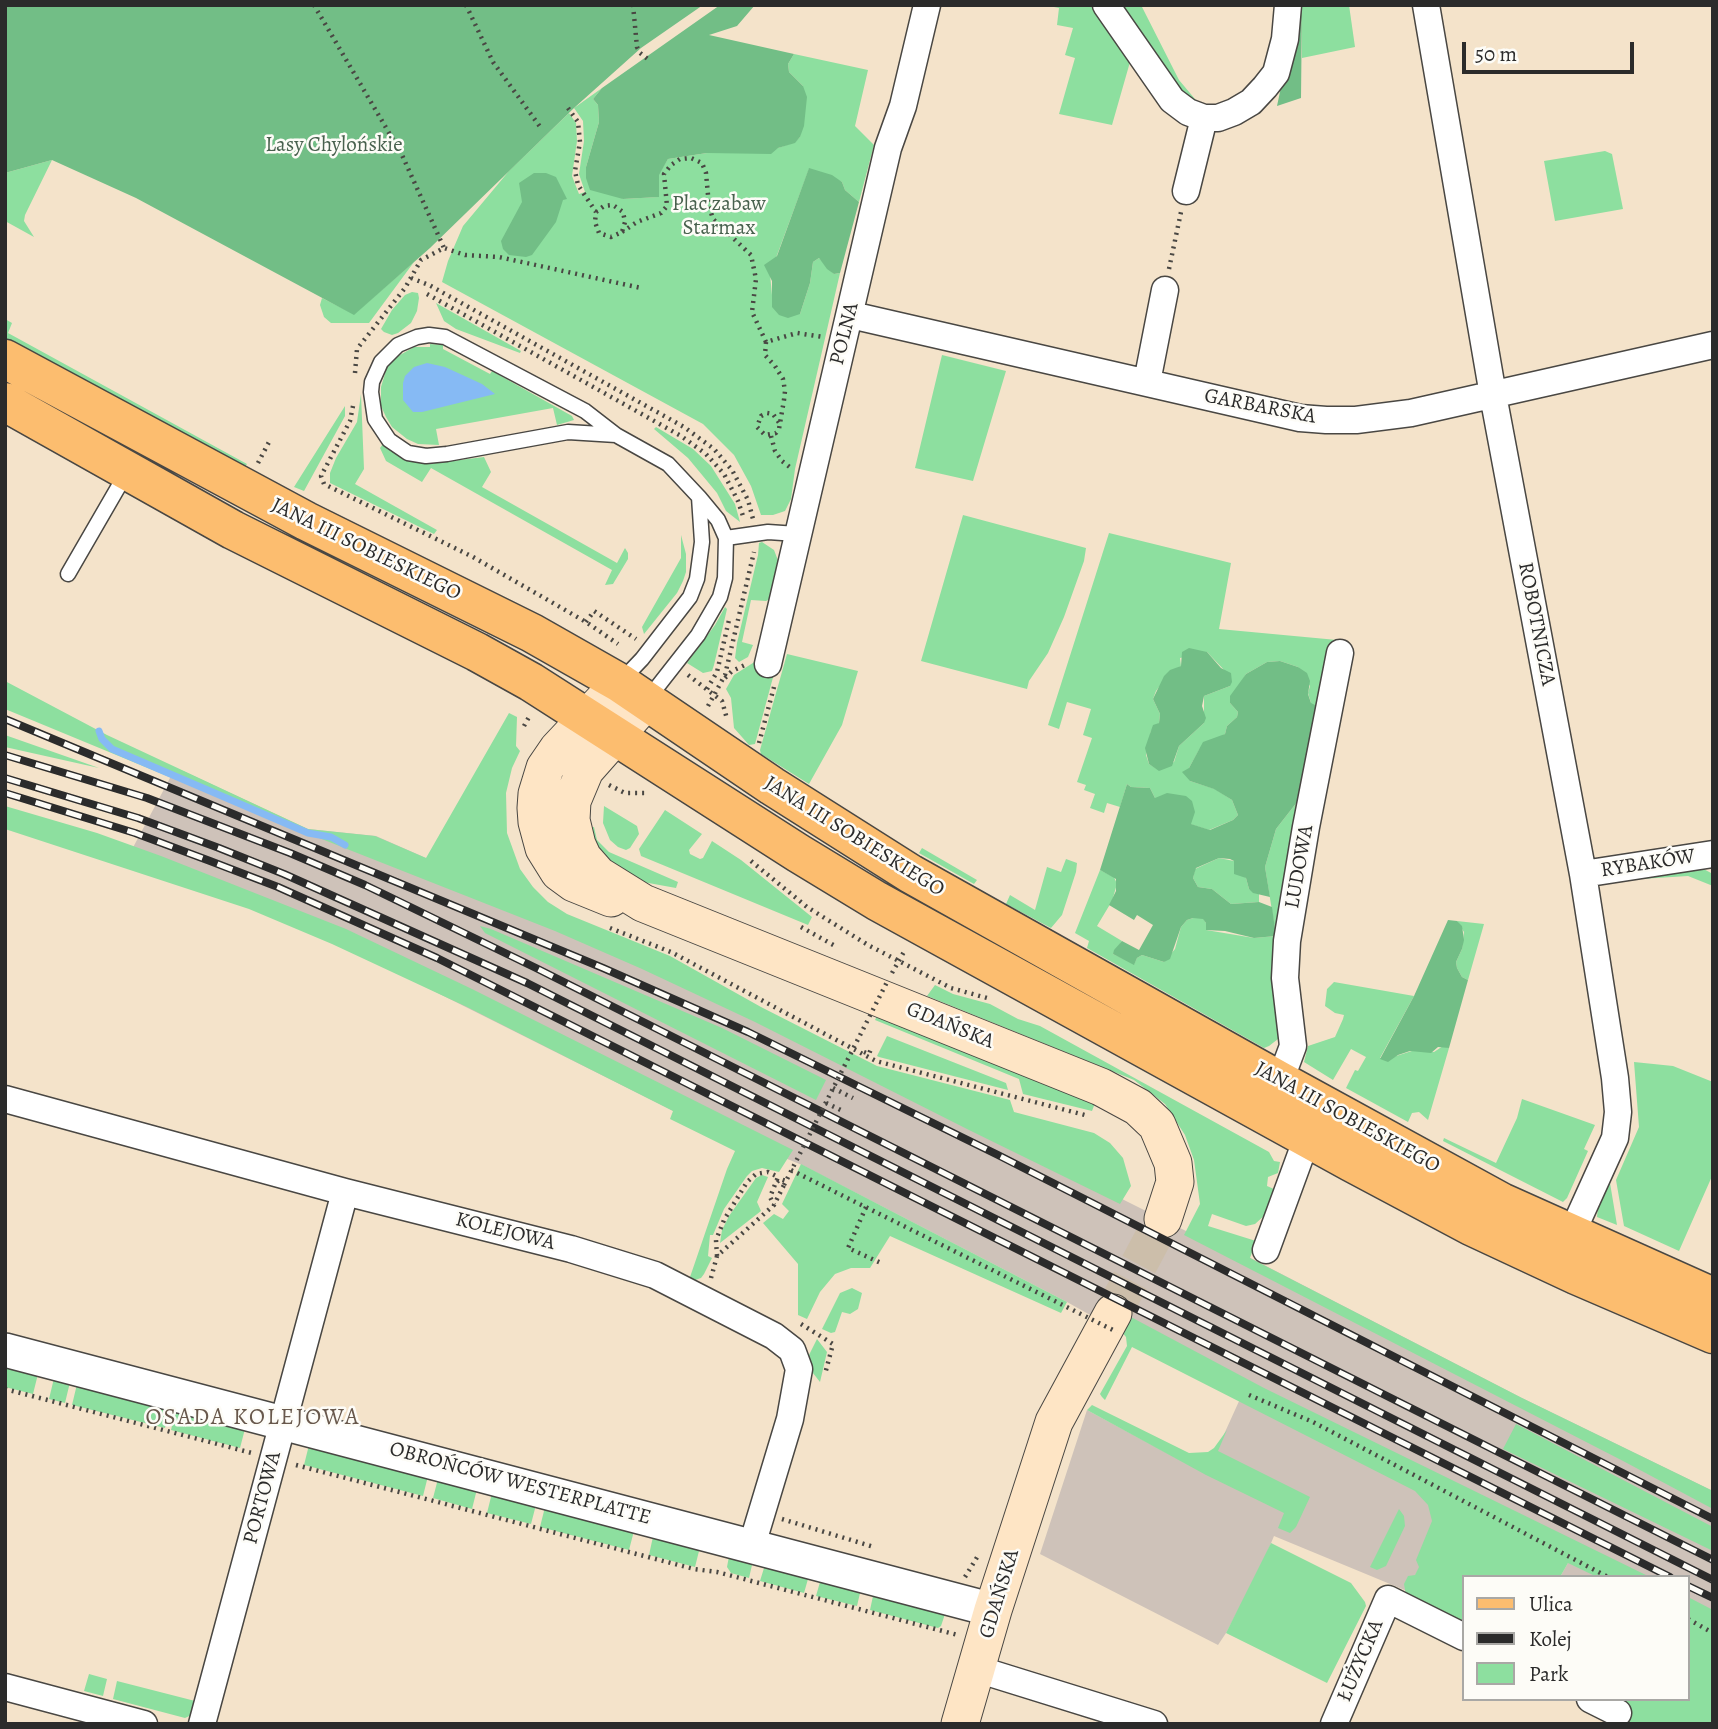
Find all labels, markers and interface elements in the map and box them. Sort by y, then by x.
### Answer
scale bar [1466,28,1638,72]
text: 50 m [1475,40,1517,68]
park label: Lasy Chylońskie [265,133,403,159]
park label: Plac zabaw Starmax [672,192,766,242]
street label: POLNA [825,300,865,368]
street label: GARBARSKA [1202,384,1318,430]
street label: JANA III SOBIESKIEGO [267,493,465,607]
street label: ROBOTNICZA [1512,560,1560,688]
street label: JANA III SOBIESKIEGO [759,771,949,903]
street label: LUDOWA [1280,823,1320,911]
street label: RYBAKÓW [1599,844,1697,884]
street label: GDAŃSKA [903,997,997,1055]
street label: JANA III SOBIESKIEGO [1250,1057,1444,1179]
street label: KOLEJOWA [453,1207,557,1257]
district label: OSADA KOLEJOWA [147,1404,359,1432]
street label: OBROŃCÓW WESTERPLATTE [386,1437,654,1531]
street label: PORTOWA [239,1449,287,1547]
street label: GDAŃSKA [974,1546,1026,1642]
legend [1462,1575,1690,1701]
text: Ulica [1529,1590,1573,1618]
street label: ŁUŻYCKA [1332,1616,1390,1706]
text: Kolej [1529,1625,1572,1653]
text: Park [1529,1660,1568,1688]

